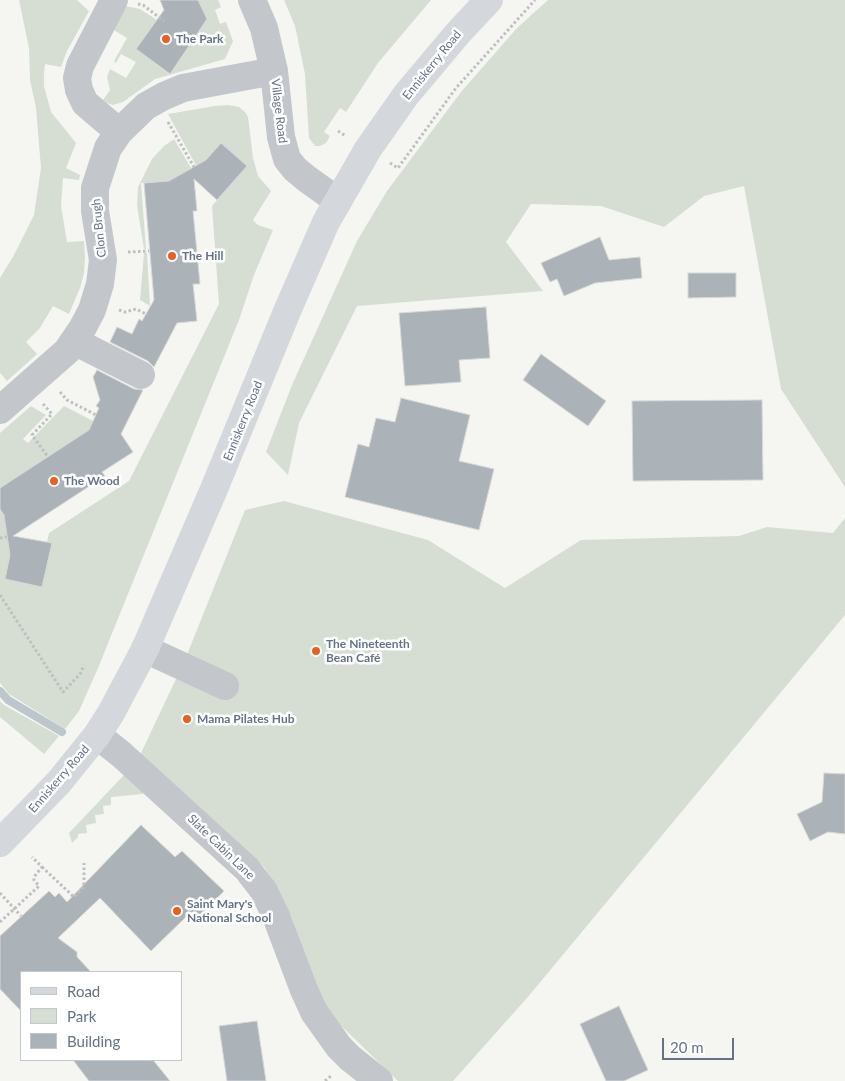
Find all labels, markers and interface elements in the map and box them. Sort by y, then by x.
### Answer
street label: Enniskerry Road [400,27,464,103]
place label: The Park [176,32,223,46]
marker: The Park [160,33,172,45]
street label: Village Road [268,78,290,144]
street label: Clon Brugh [89,198,109,258]
place label: The Hill [182,249,223,263]
marker: The Hill [166,250,178,262]
street label: Enniskerry Road [220,379,266,463]
place label: The Wood [64,474,120,488]
marker: The Wood [48,475,60,487]
place label: The Nineteenth Bean Café [326,637,410,665]
marker: The Nineteenth Bean Café [310,645,322,657]
place label: Mama Pilates Hub [197,712,294,726]
marker: Mama Pilates Hub [181,713,193,725]
street label: Enniskerry Road [26,742,92,816]
street label: Slate Cabin Lane [185,811,257,883]
place label: Saint Mary's National School [187,897,271,925]
marker: Saint Mary's National School [171,905,183,917]
legend [20,971,182,1061]
text: Road [67,982,100,1000]
text: Park [67,1007,96,1025]
scale bar [665,1028,738,1060]
text: Building [67,1032,120,1050]
text: 20 m [670,1038,704,1056]

